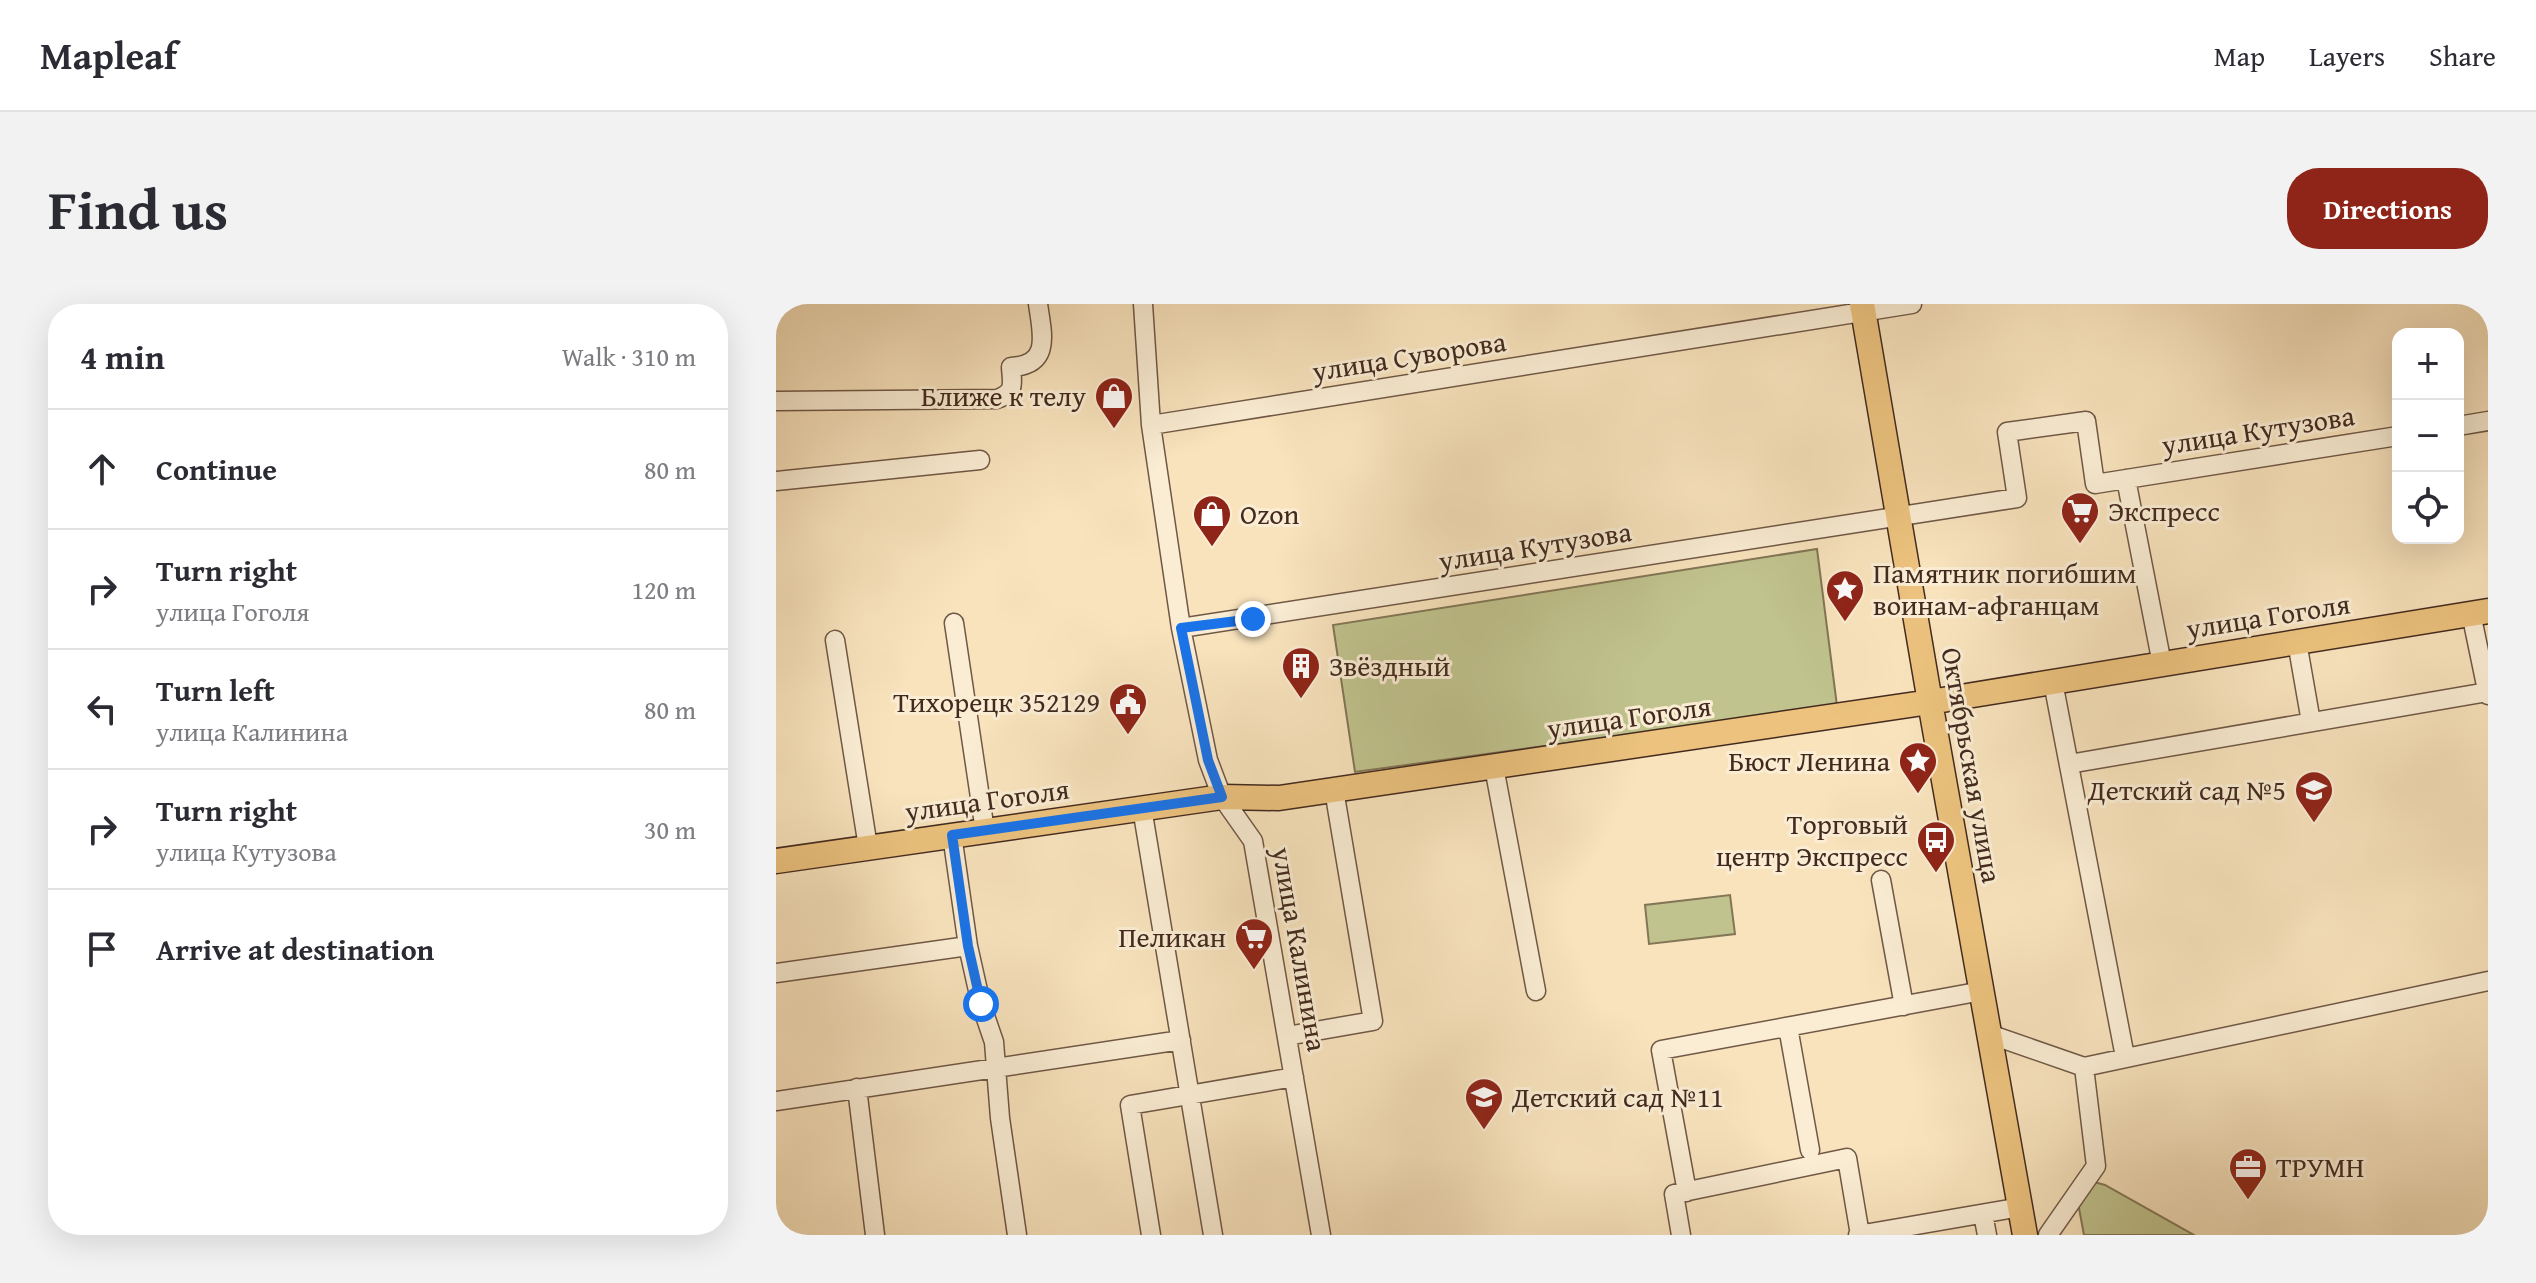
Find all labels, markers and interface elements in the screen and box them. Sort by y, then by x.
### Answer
text: Mapleaf [40,27,177,83]
text: Map [2214,35,2265,76]
text: Layers [2309,35,2385,76]
text: Share [2429,35,2496,76]
text: Find us [48,167,228,250]
button: Directions [2287,168,2488,249]
street label: улица Суворова [1308,320,1509,391]
map controls [2392,328,2464,544]
button: + [2392,328,2464,400]
text: 4 min [80,332,165,381]
text: Walk · 310 m [562,337,696,376]
place label: Ближе к телу [921,375,1086,416]
shop icon: Ближе к телу [1093,375,1135,430]
street label: улица Кутузова [2158,394,2358,465]
button: − [2392,400,2464,472]
icon: ahead [80,447,124,491]
text: Continue [156,447,277,491]
text: 80 m [644,450,696,489]
button: locate [2392,472,2464,544]
supermarket icon: Экспресс [2059,490,2101,545]
place label: Экспресс [2108,490,2220,531]
shop icon: Ozon [1191,493,1233,548]
place label: Ozon [1240,493,1300,534]
street label: улица Кутузова [1435,510,1635,581]
text: Turn right [156,548,297,592]
place label: Памятник погибшим воинам-афганцам [1873,552,2137,625]
icon: right [80,567,124,611]
place icon: Памятник погибшим воинам-афганцам [1824,568,1866,623]
text: 120 m [631,570,696,609]
street label: улица Гоголя [2182,582,2353,649]
text: улица Гоголя [156,592,310,631]
route end [1235,601,1271,637]
street label: Октябрьская улица [1932,644,2013,886]
building icon: Звёздный [1280,645,1322,700]
place label: Звёздный [1329,645,1450,686]
text: Turn left [156,668,275,712]
place label: Тихорецк 352129 [893,681,1100,722]
public building icon: Тихорецк 352129 [1107,681,1149,736]
street label: улица Гоголя [1543,685,1714,748]
icon: left [80,687,124,731]
text: 80 m [644,690,696,729]
text: улица Калинина [156,712,348,751]
place label: Бюст Ленина [1728,740,1891,781]
place icon: Бюст Ленина [1897,740,1939,795]
street label: улица Гоголя [901,768,1072,831]
place label: Детский сад №5 [2087,769,2286,810]
school or university icon: Детский сад №5 [2293,769,2335,824]
text: Turn right [156,788,297,832]
place label: Торговый центр Экспресс [1716,803,1908,876]
icon: right [80,807,124,851]
text: 30 m [644,810,696,849]
bus stop icon: Торговый центр Экспресс [1915,819,1957,874]
text: улица Кутузова [156,832,337,871]
street label: улица Калинина [1262,843,1339,1055]
place label: Пеликан [1119,916,1226,957]
supermarket icon: Пеликан [1233,916,1275,971]
icon: arrive [80,927,124,971]
text: Arrive at destination [156,927,434,971]
route start [963,986,999,1022]
school or university icon: Детский сад №11 [1463,1076,1505,1131]
place label: Детский сад №11 [1511,1076,1724,1117]
office icon: ТРУМН [2227,1146,2269,1201]
place label: ТРУМН [2276,1146,2364,1187]

